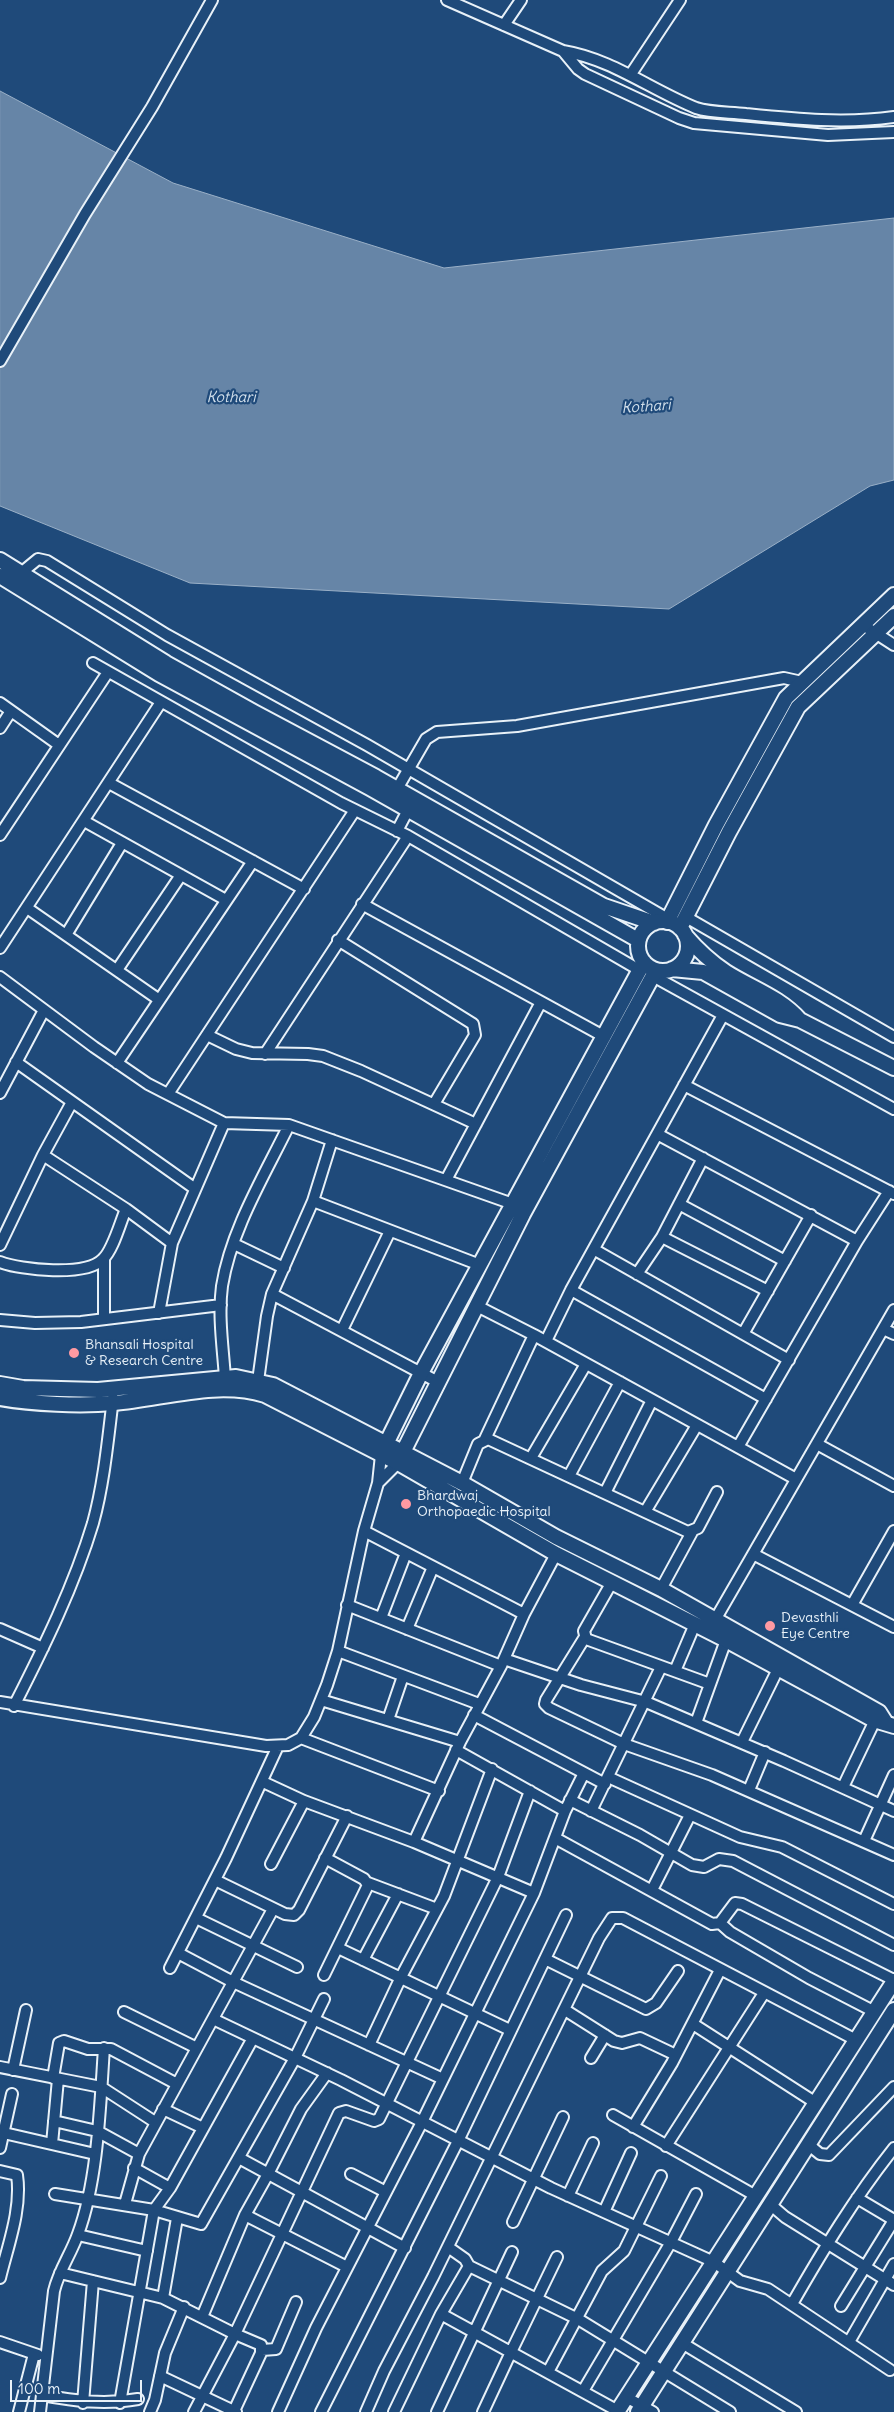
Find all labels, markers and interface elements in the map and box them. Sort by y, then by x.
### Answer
water label: Kothari [206,389,256,407]
water label: Kothari [621,396,671,418]
place label: Bhansali Hospital & Research Centre [85,1337,203,1370]
marker: Bhansali Hospital & Research Centre [67,1346,81,1360]
place label: Bhardwaj Orthopaedic Hospital [417,1488,551,1520]
marker: Bhardwaj Orthopaedic Hospital [399,1497,413,1511]
place label: Devasthli Eye Centre [781,1610,850,1642]
marker: Devasthli Eye Centre [763,1619,777,1633]
scale bar [12,2370,145,2402]
text: 100 m [18,2379,60,2398]

